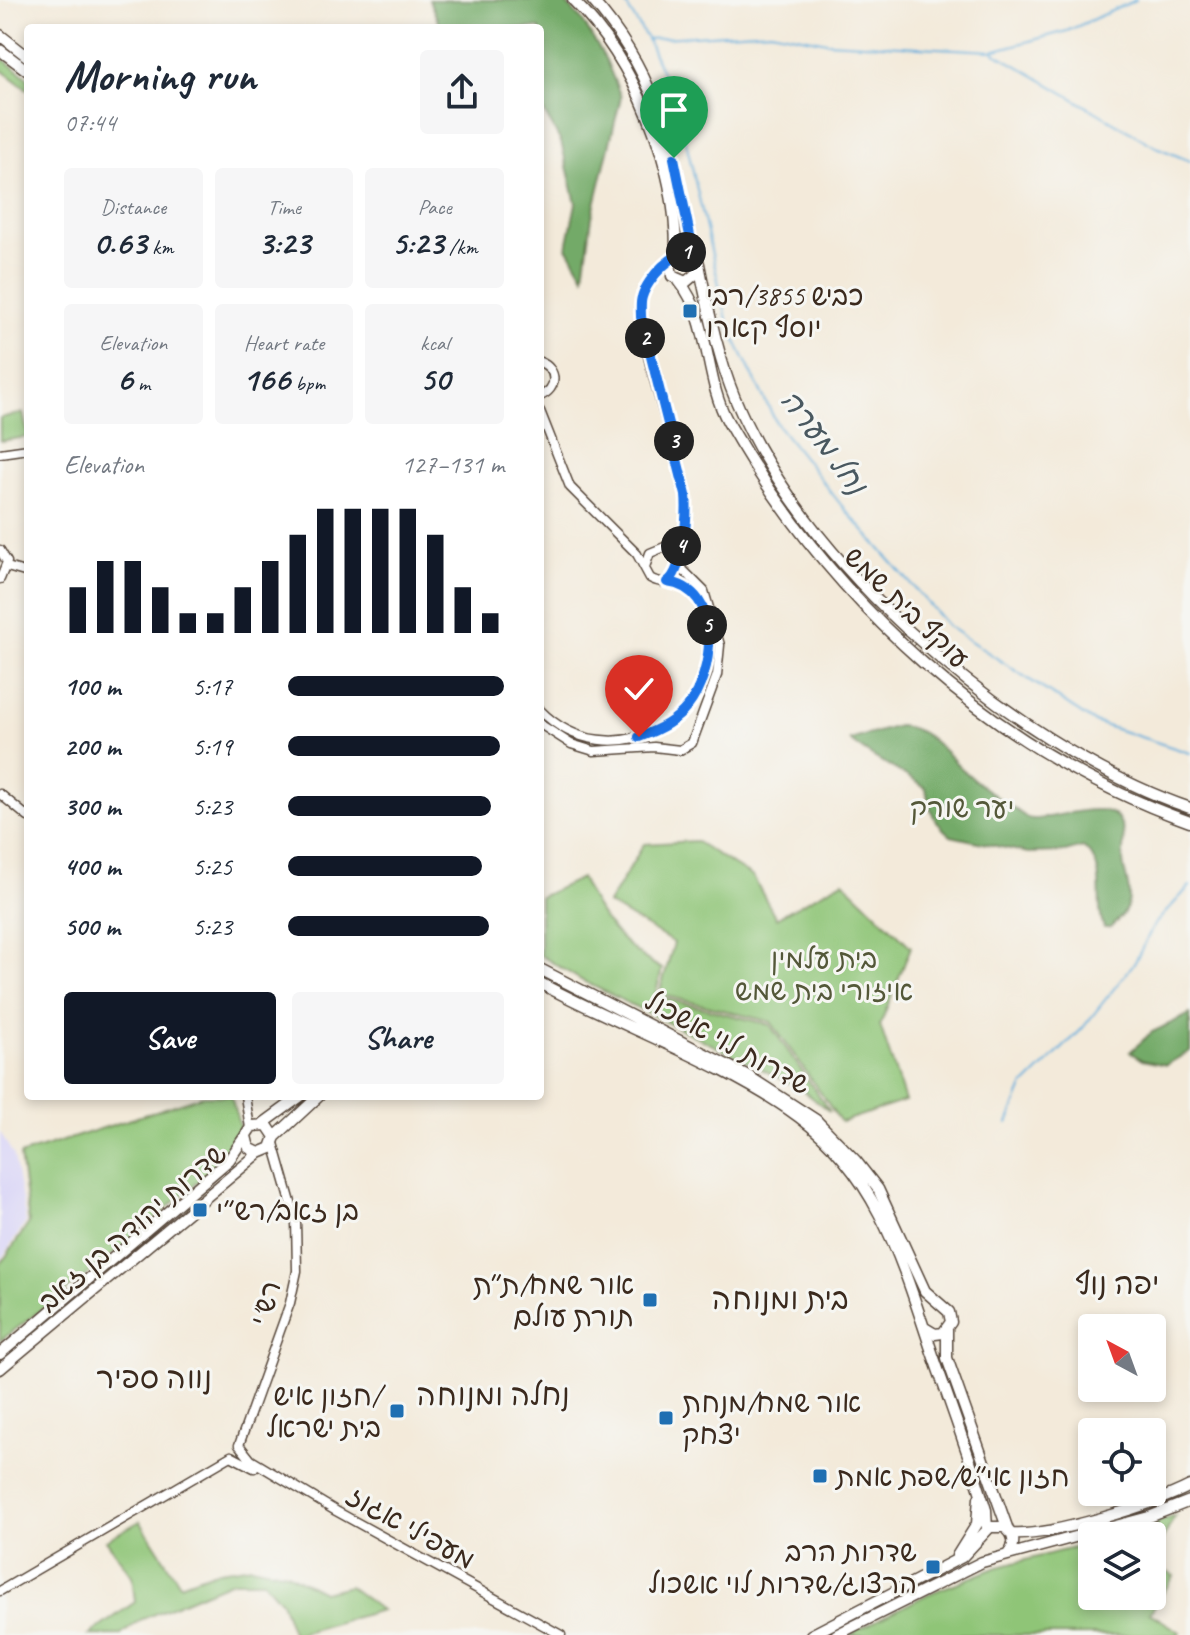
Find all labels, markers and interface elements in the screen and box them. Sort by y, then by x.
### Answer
text: Morning run [64,48,256,103]
button: share [420,50,504,134]
pin [640,76,708,158]
icon: arrive [652,88,696,132]
text: 07:44 [64,106,116,139]
text: Distance [101,193,166,221]
text: Time [267,193,301,221]
text: Pace [418,193,452,221]
text: 0.63 [93,221,147,264]
text: 3:23 [258,221,310,264]
text: 5:23 [392,221,444,264]
pin: 1 [666,232,706,272]
text: km [147,233,173,261]
text: /km [444,233,478,261]
text: 1 [681,238,691,266]
place label: כביש 3855/רבי יוסף קארו [706,278,863,345]
marker: כביש 3855/רבי יוסף קארו [681,302,699,320]
pin: 2 [625,318,665,358]
text: 2 [640,324,650,352]
text: Elevation [99,329,167,357]
text: Heart rate [244,329,324,357]
text: kcal [420,329,449,357]
text: 6 [116,357,133,400]
text: 166 [243,357,290,400]
text: 50 [420,357,450,400]
text: m [133,369,150,397]
text: bpm [290,369,325,397]
water label: נחל מערה [772,382,877,504]
pin: 3 [654,421,694,461]
text: 3 [669,427,679,455]
text: Elevation [64,448,144,481]
text: 127–131 m [401,448,504,481]
pin: 4 [661,526,701,566]
text: 4 [676,532,686,560]
street label: עוקף בית שמש [837,539,977,676]
pin: 5 [687,605,727,645]
text: 5 [702,611,712,639]
pin [605,655,673,737]
icon: check [617,667,661,711]
text: 100 m [64,670,120,703]
text: 5:17 [192,670,232,703]
text: 200 m [64,730,120,763]
text: 5:19 [192,730,232,763]
text: 300 m [64,790,120,823]
text: 5:23 [192,790,232,823]
park label: יער שורק [910,790,1014,825]
text: 400 m [64,850,120,883]
text: 5:25 [192,850,232,883]
text: 500 m [64,910,120,943]
text: 5:23 [192,910,232,943]
park label: בית עלמין איזורי בית שמש [735,941,913,1008]
street label: שדרות לוי אשכול [639,983,817,1102]
button: Save [64,992,276,1084]
button: Share [292,992,504,1084]
street label: שדרות יהודה בן זאב [31,1136,234,1319]
place label: בן זאב/רש״י [216,1193,359,1228]
marker: בן זאב/רש״י [191,1201,209,1219]
district label: יפה נוף [1075,1265,1159,1303]
place label: אור שמח/ת״ת תורת עולם [473,1267,634,1334]
street label: רש"י [242,1276,289,1330]
district label: בית ומנוחה [711,1280,849,1318]
marker: אור שמח/ת״ת תורת עולם [641,1291,659,1309]
north arrow [1078,1314,1166,1402]
map controls [1078,1314,1166,1610]
district label: נווה ספיר [96,1359,212,1397]
district label: נחלה ומנוחה [416,1376,570,1414]
place label: חזון איש/ בית ישראל [266,1378,387,1445]
place label: אור שמח/מנחת יצחק [682,1385,861,1452]
marker: חזון איש/ בית ישראל [388,1402,406,1420]
marker: אור שמח/מנחת יצחק [657,1409,675,1427]
button: locate [1078,1418,1166,1506]
place label: חזון אי״ש/שפת אמת [834,1459,1069,1494]
marker: חזון אי״ש/שפת אמת [811,1467,829,1485]
street label: מעפילי אגוז [340,1478,481,1577]
button: layers [1078,1522,1166,1610]
place label: שדרות הרב הרצוג/שדרות לוי אשכול [648,1534,917,1601]
marker: שדרות הרב הרצוג/שדרות לוי אשכול [924,1558,942,1576]

